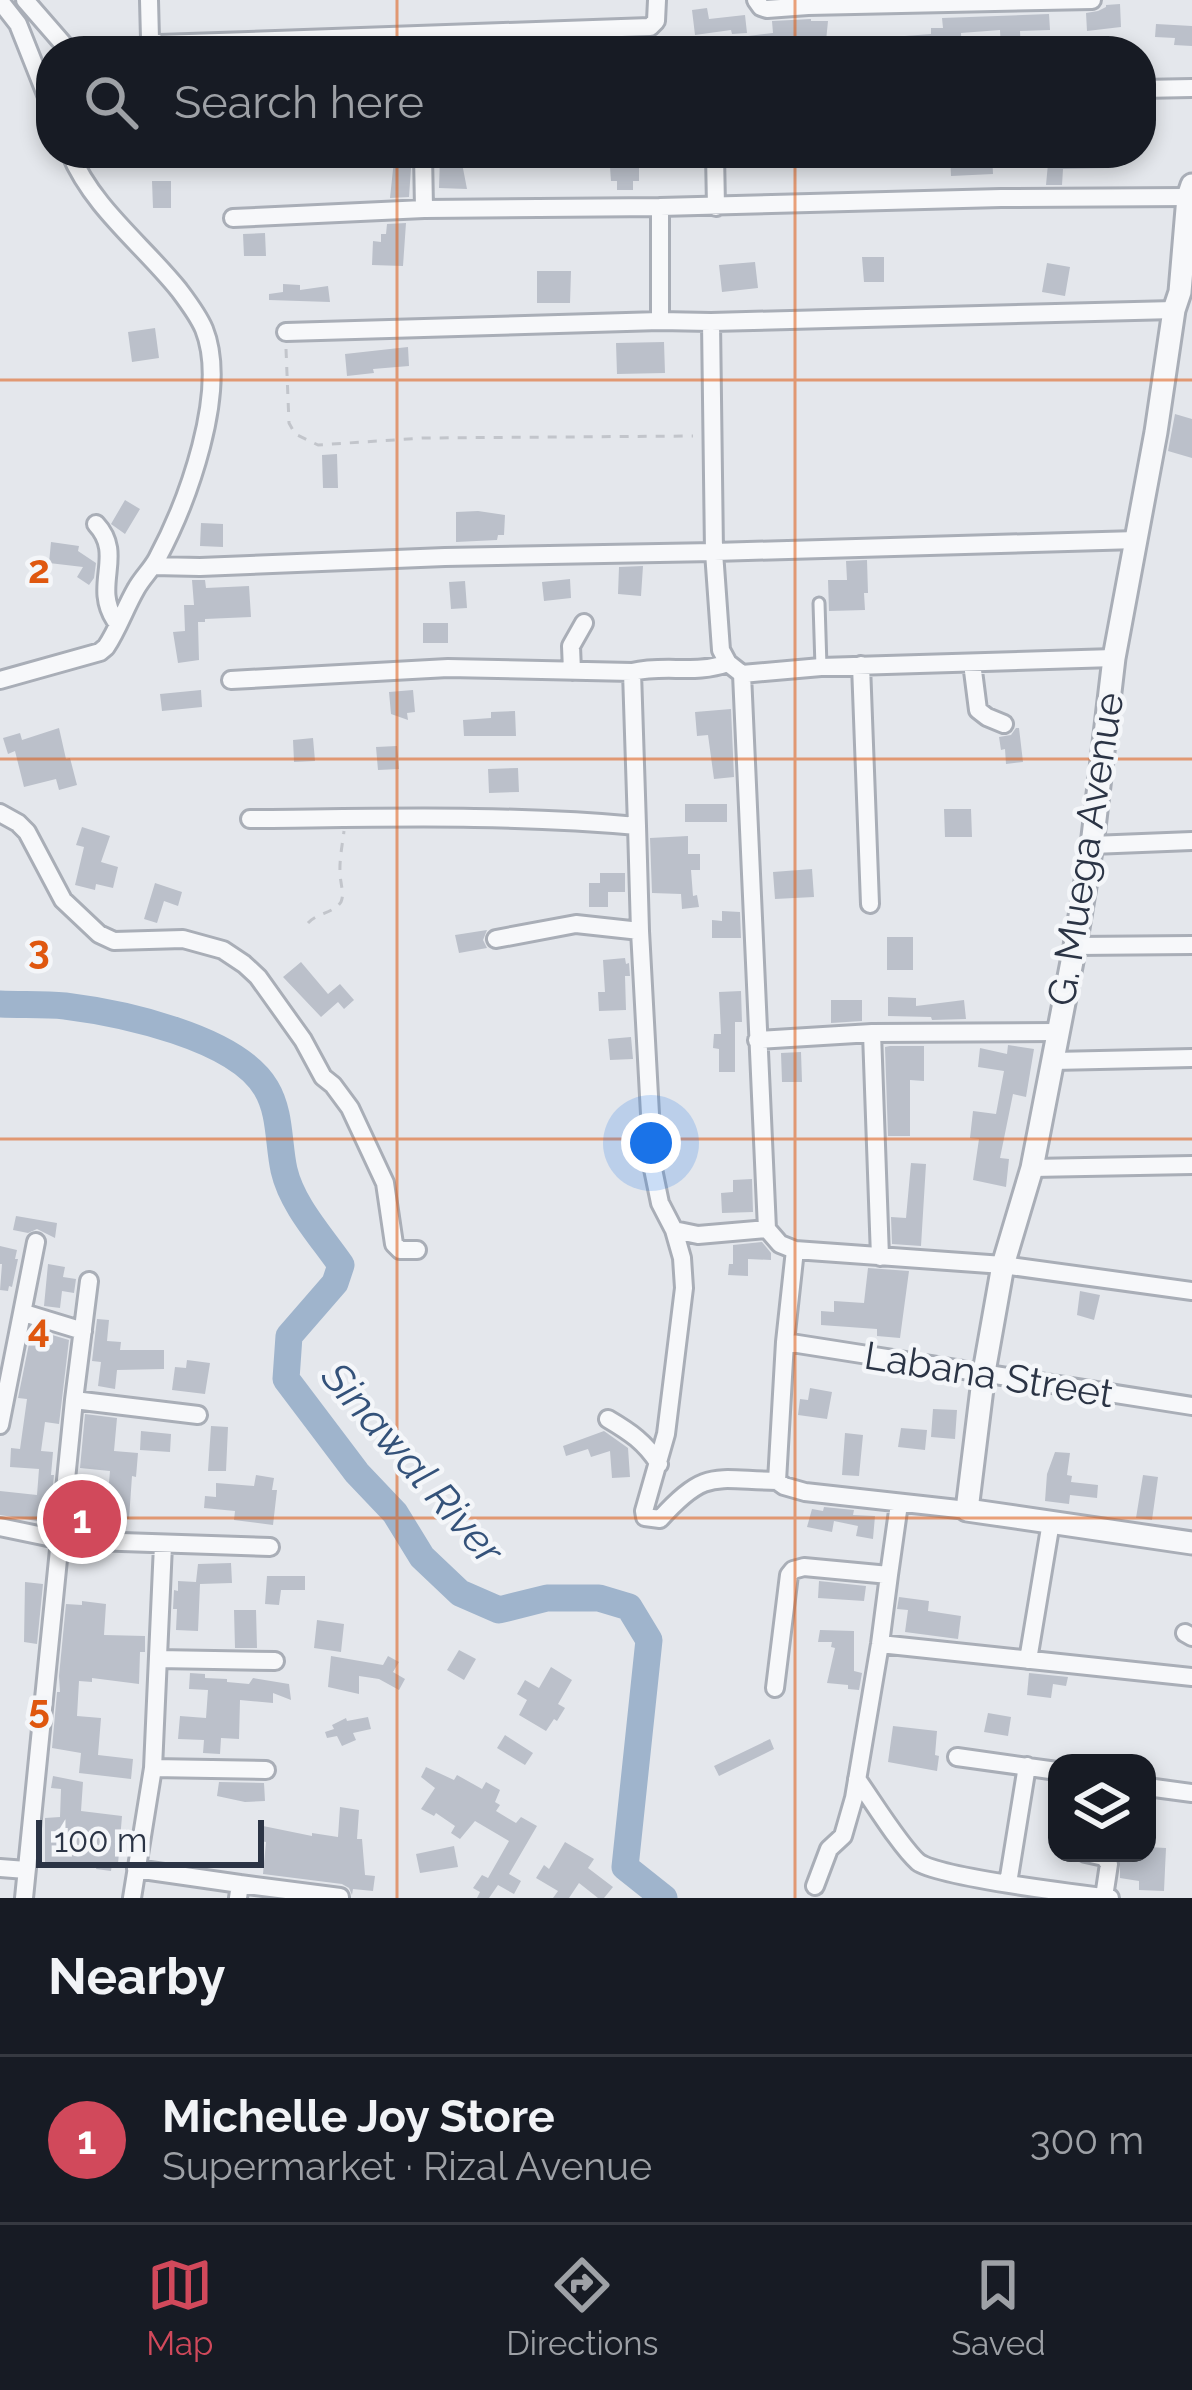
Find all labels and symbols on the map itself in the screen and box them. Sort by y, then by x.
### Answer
text: 2 [28,546,50,592]
street label: G. Muega Avenue [1038,689,1132,1009]
text: 3 [28,926,50,972]
your location [621,1113,681,1173]
text: 4 [28,1305,50,1351]
street label: Labana Street [861,1332,1117,1416]
water label: Sinawal River [311,1352,515,1575]
pin: 1 [43,1474,121,1564]
text: 5 [28,1685,50,1731]
scale bar [36,1814,264,1867]

